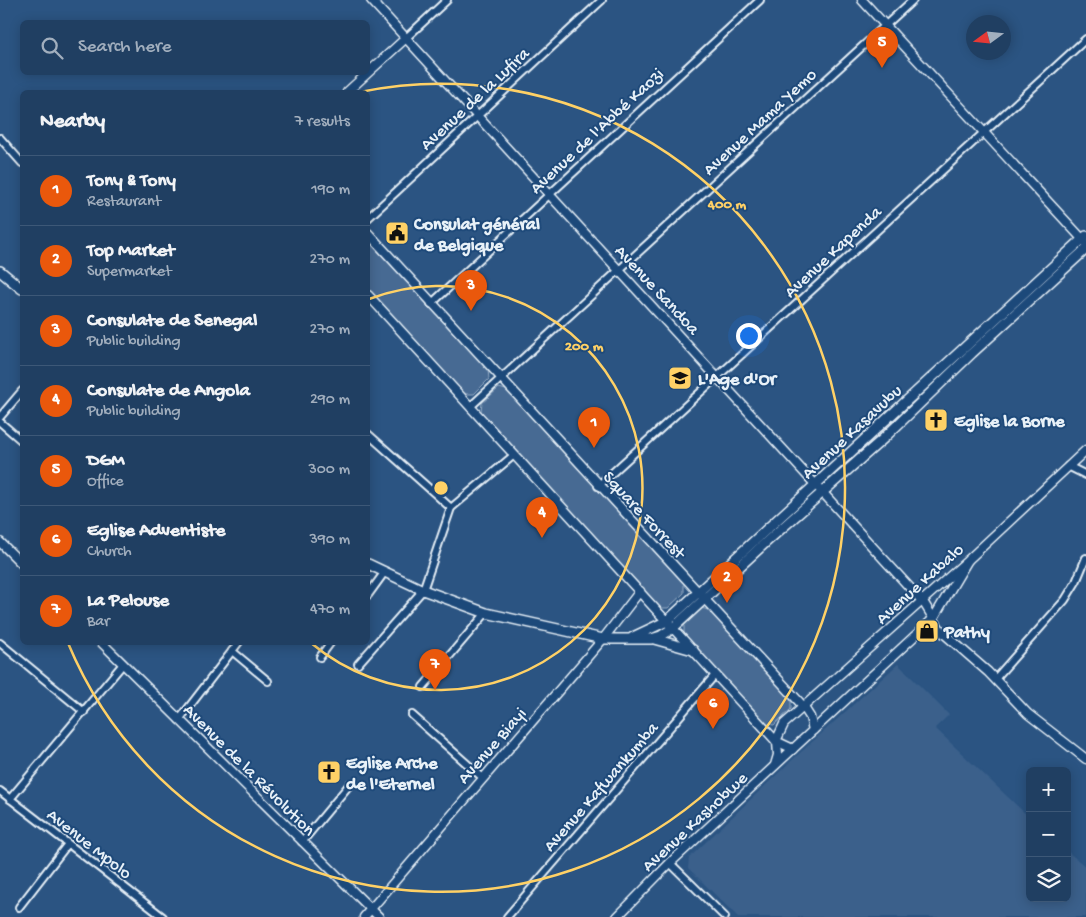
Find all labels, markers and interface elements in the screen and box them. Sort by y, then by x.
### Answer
north arrow [966,15,1011,60]
search box [20,20,370,75]
pin: 5 [866,27,898,68]
icon: search [38,34,66,62]
text: Search here [78,36,172,59]
street label: Avenue de la Lufira [417,43,535,156]
street label: Avenue de l'Abbé Kaozi [526,64,669,199]
street label: Avenue Mama Yemo [700,65,822,181]
text: Nearby [40,110,105,135]
text: 7 results [295,113,350,132]
text: Tony & Tony [87,170,176,193]
text: 1 [53,181,59,200]
text: 190 m [311,181,350,200]
text: Restaurant [87,193,161,212]
text: 400 m [707,196,747,214]
street label: Avenue Kapenda [781,202,888,303]
place label: Consulat général de Belgique [413,215,540,257]
public building icon: Consulat général de Belgique [384,220,410,246]
text: Top Market [87,240,175,263]
street label: Avenue Sandoa [609,241,704,341]
text: 2 [52,251,60,270]
text: 270 m [310,251,350,270]
text: Supermarket [87,263,172,282]
pin: 3 [455,270,487,311]
text: Consulate de Senegal [87,310,257,333]
text: 3 [52,321,60,340]
text: 270 m [310,321,350,340]
your location [736,323,762,349]
text: Public building [87,333,181,352]
text: 200 m [565,338,604,356]
school or university icon: L'Age d'Or [667,365,693,391]
place label: L'Age d'Or [698,370,779,391]
text: Consulate de Angola [87,380,250,403]
street label: Avenue Kasavubu [798,381,908,485]
text: 4 [52,391,60,410]
text: 290 m [310,391,350,410]
text: Public building [87,403,181,422]
pin: 1 [578,407,610,448]
church icon: Eglise la Borne [923,407,949,433]
place label: Eglise la Borne [954,412,1065,433]
text: DGM [87,450,125,473]
text: 5 [52,461,60,480]
text: 300 m [308,461,350,480]
street label: Square Forrest [597,468,690,565]
text: Office [87,473,124,492]
centre of rings [432,479,450,497]
pin: 4 [526,497,558,538]
text: Eglise Adventiste [87,520,225,543]
text: 6 [52,531,60,550]
text: 390 m [309,531,350,550]
street label: Avenue Kabalo [872,540,969,630]
text: Church [87,543,131,562]
pin: 2 [711,562,743,603]
text: La Pelouse [87,590,169,613]
text: 7 [52,601,60,620]
text: 470 m [310,601,350,620]
text: Bar [87,613,110,632]
shop icon: Pathy [914,618,940,644]
place label: Pathy [943,623,990,644]
pin: 7 [419,649,451,690]
pin: 6 [697,688,729,729]
street label: Avenue de la Révolution [178,700,319,842]
street label: Avenue Biayi [454,704,532,789]
street label: Avenue Kafwankumba [540,718,665,857]
place label: Eglise Arche de l'Eternel [346,754,438,796]
church icon: Eglise Arche de l'Eternel [316,759,342,785]
map controls [1026,767,1071,902]
button: + [1026,767,1071,812]
street label: Avenue Kashobwe [639,768,753,877]
street label: Avenue Mpolo [42,805,135,885]
button: − [1026,812,1071,857]
button: layers [1026,857,1071,902]

